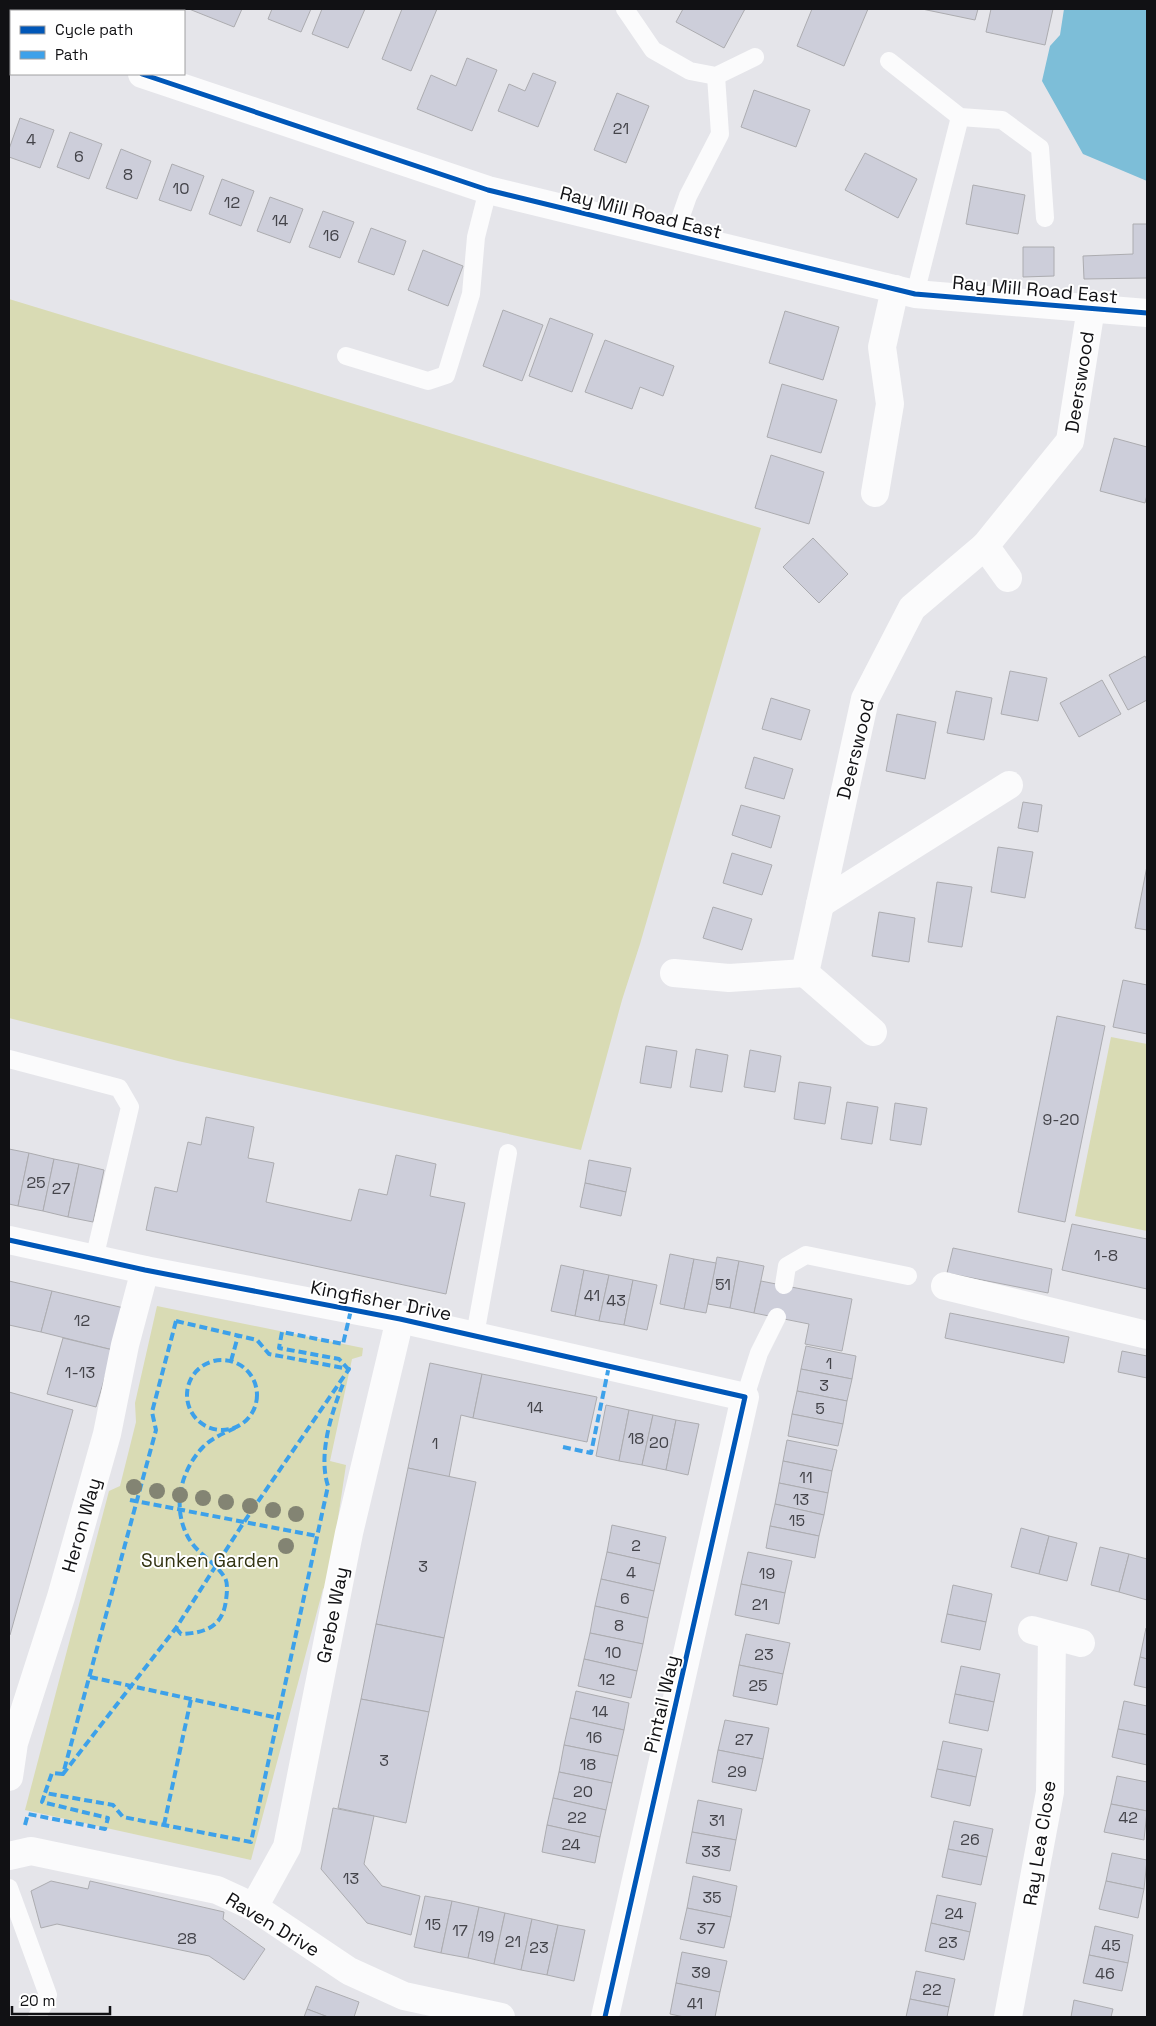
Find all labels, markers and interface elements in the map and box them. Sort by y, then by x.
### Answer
legend [10,10,185,75]
text: Cycle path [55,20,133,39]
text: Path [55,45,88,64]
house number: 21 [613,118,629,139]
house number: 4 [26,129,36,150]
house number: 6 [74,146,84,167]
house number: 8 [123,164,133,185]
house number: 10 [173,178,189,199]
street label: Ray Mill Road East [557,180,724,245]
house number: 12 [224,192,240,213]
house number: 14 [272,210,288,231]
house number: 16 [323,225,339,246]
street label: Ray Mill Road East [951,270,1119,309]
street label: Deerswood [1059,329,1100,435]
street label: Deerswood [831,696,880,802]
house number: 9-20 [1043,1109,1079,1130]
house number: 25 [26,1172,46,1193]
house number: 27 [52,1178,70,1199]
house number: 1-8 [1094,1245,1118,1266]
house number: 51 [715,1274,731,1295]
street label: Kingfisher Drive [308,1275,454,1326]
house number: 41 [584,1285,600,1306]
house number: 43 [606,1290,626,1311]
house number: 12 [74,1310,90,1331]
house number: 1 [826,1353,832,1374]
house number: 1-13 [65,1362,95,1383]
house number: 3 [819,1375,829,1396]
house number: 14 [527,1397,543,1418]
house number: 5 [815,1398,825,1419]
house number: 18 [628,1428,644,1449]
house number: 20 [649,1432,669,1453]
house number: 1 [432,1433,438,1454]
house number: 11 [799,1467,813,1488]
street label: Heron Way [56,1475,107,1575]
house number: 13 [793,1489,809,1510]
house number: 15 [789,1510,805,1531]
house number: 2 [631,1535,641,1556]
park label: Sunken Garden [141,1548,279,1573]
house number: 3 [418,1556,428,1577]
house number: 4 [626,1562,636,1583]
house number: 19 [759,1563,775,1584]
street label: Grebe Way [311,1565,354,1665]
house number: 6 [620,1588,630,1609]
house number: 21 [752,1594,768,1615]
house number: 8 [614,1615,624,1636]
house number: 10 [605,1642,621,1663]
house number: 23 [754,1644,774,1665]
street label: Pintail Way [638,1653,685,1756]
house number: 12 [599,1669,615,1690]
house number: 25 [748,1675,768,1696]
house number: 14 [592,1701,608,1722]
house number: 16 [586,1727,602,1748]
house number: 27 [735,1729,753,1750]
house number: 3 [379,1750,389,1771]
house number: 18 [580,1754,596,1775]
house number: 29 [727,1761,747,1782]
street label: Ray Lea Close [1017,1779,1062,1907]
house number: 20 [573,1781,593,1802]
house number: 22 [567,1807,587,1828]
house number: 42 [1118,1807,1138,1828]
house number: 31 [709,1810,725,1831]
house number: 26 [960,1829,980,1850]
house number: 24 [561,1834,581,1855]
house number: 33 [701,1841,721,1862]
house number: 13 [343,1868,359,1889]
street label: Raven Drive [221,1887,324,1962]
house number: 35 [702,1887,722,1908]
house number: 24 [944,1903,964,1924]
house number: 15 [425,1914,441,1935]
house number: 37 [697,1918,715,1939]
house number: 17 [452,1920,468,1941]
house number: 19 [478,1926,494,1947]
house number: 28 [177,1928,197,1949]
house number: 21 [505,1931,521,1952]
house number: 23 [938,1932,958,1953]
house number: 45 [1101,1935,1121,1956]
house number: 23 [529,1937,549,1958]
house number: 39 [691,1962,711,1983]
house number: 46 [1095,1963,1115,1984]
house number: 22 [922,1979,942,2000]
scale bar [12,1984,110,2016]
text: 20 m [20,1991,55,2010]
house number: 41 [687,1993,703,2014]

